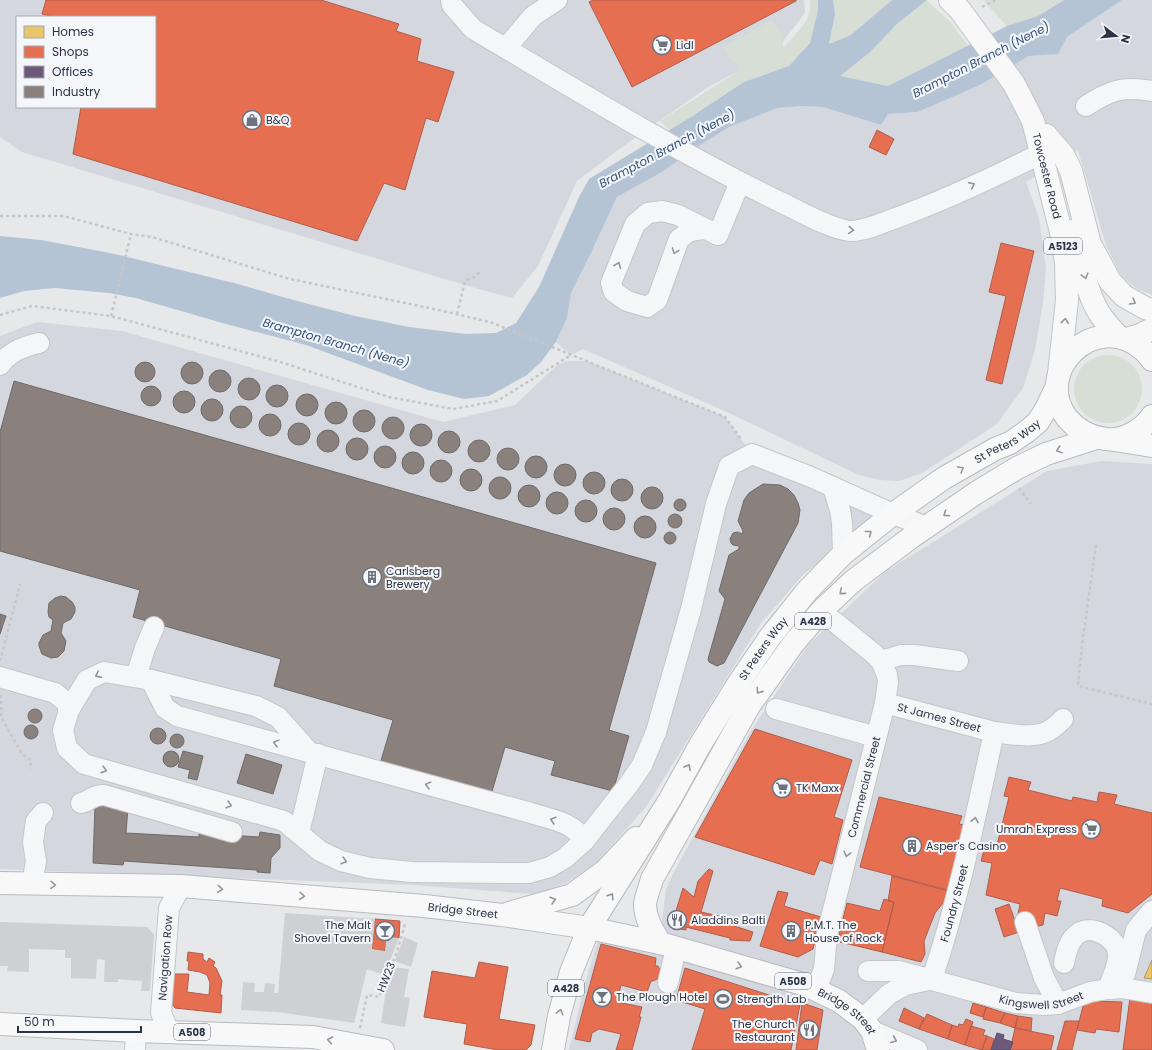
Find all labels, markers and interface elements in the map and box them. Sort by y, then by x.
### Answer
legend [16,16,156,108]
north arrow [1096,16,1136,56]
water label: Brampton Branch (Nene) [909,18,1052,102]
text: Homes [52,23,94,40]
text: N [1117,33,1134,45]
supermarket icon: Lidl [651,34,673,56]
place label: Lidl [676,37,694,53]
text: Shops [52,43,89,60]
text: Offices [52,63,93,80]
text: Industry [52,83,101,100]
water label: Brampton Branch (Nene) [596,105,738,192]
shop icon: B&Q [241,109,263,131]
place label: B&Q [266,112,290,128]
street label: Towcester Road [1028,131,1065,220]
one-way arrow [968,182,975,190]
one-way arrow [848,225,854,234]
road number: A5123 [1044,238,1082,254]
one-way arrow [671,247,679,254]
one-way arrow [613,262,621,269]
one-way arrow [1080,272,1088,279]
one-way arrow [1129,297,1136,304]
water label: Brampton Branch (Nene) [261,313,411,372]
one-way arrow [1060,318,1069,324]
street label: St Peters Way [971,415,1044,467]
one-way arrow [1055,445,1062,454]
one-way arrow [957,466,964,473]
one-way arrow [943,509,950,517]
one-way arrow [865,531,872,538]
place label: Carlsberg Brewery [386,563,440,592]
building icon: Carlsberg Brewery [361,566,383,588]
one-way arrow [839,587,847,594]
street label: St Peters Way [735,613,792,684]
road number: A428 [795,613,831,629]
one-way arrow [95,670,102,678]
one-way arrow [757,687,764,694]
street label: St James Street [896,699,983,736]
street label: Commercial Street [843,735,884,840]
one-way arrow [273,739,280,748]
one-way arrow [684,764,691,771]
one-way arrow [100,765,107,774]
supermarket icon: TK Maxx [771,777,793,799]
place label: TK Maxx [796,780,840,796]
one-way arrow [425,781,431,789]
one-way arrow [225,800,232,809]
one-way arrow [550,816,557,825]
one-way arrow [970,817,978,823]
supermarket icon: Umrah Express [1080,818,1102,840]
place label: Umrah Express [996,821,1077,837]
building icon: Asper's Casino [901,835,923,857]
place label: Asper's Casino [926,838,1006,854]
one-way arrow [843,851,851,857]
one-way arrow [340,857,347,865]
street label: Foundry Street [936,863,972,944]
one-way arrow [50,881,56,889]
one-way arrow [217,885,223,894]
one-way arrow [299,891,306,900]
one-way arrow [606,893,613,900]
one-way arrow [549,896,556,905]
street label: Bridge Street [427,899,499,922]
restaurant icon: Aladdins Balti [666,909,688,931]
place label: Aladdins Balti [691,912,766,928]
street label: Navigation Row [154,915,176,1001]
place label: The Malt Shovel Tavern [294,917,371,946]
place label: P.M.T. The House of Rock [805,917,882,946]
bar icon: The Malt Shovel Tavern [374,920,396,942]
building icon: P.M.T. The House of Rock [780,920,802,942]
street label: HW23 [373,960,399,994]
one-way arrow [735,961,742,970]
road number: A508 [775,973,811,989]
road number: A428 [548,980,584,996]
street label: Bridge Street [815,984,880,1036]
bar icon: The Plough Hotel [591,986,613,1008]
street label: Kingswell Street [997,987,1086,1013]
sports icon: Strength Lab [712,988,734,1010]
place label: The Plough Hotel [616,989,708,1005]
place label: Strength Lab [737,991,806,1007]
scale bar [18,1008,141,1034]
one-way arrow [556,1008,564,1015]
text: 50 m [24,1013,55,1030]
place label: The Church Restaurant [732,1016,795,1045]
restaurant icon: The Church Restaurant [798,1019,820,1041]
road number: A508 [174,1024,210,1040]
one-way arrow [327,1036,334,1045]
one-way arrow [891,1036,898,1044]

